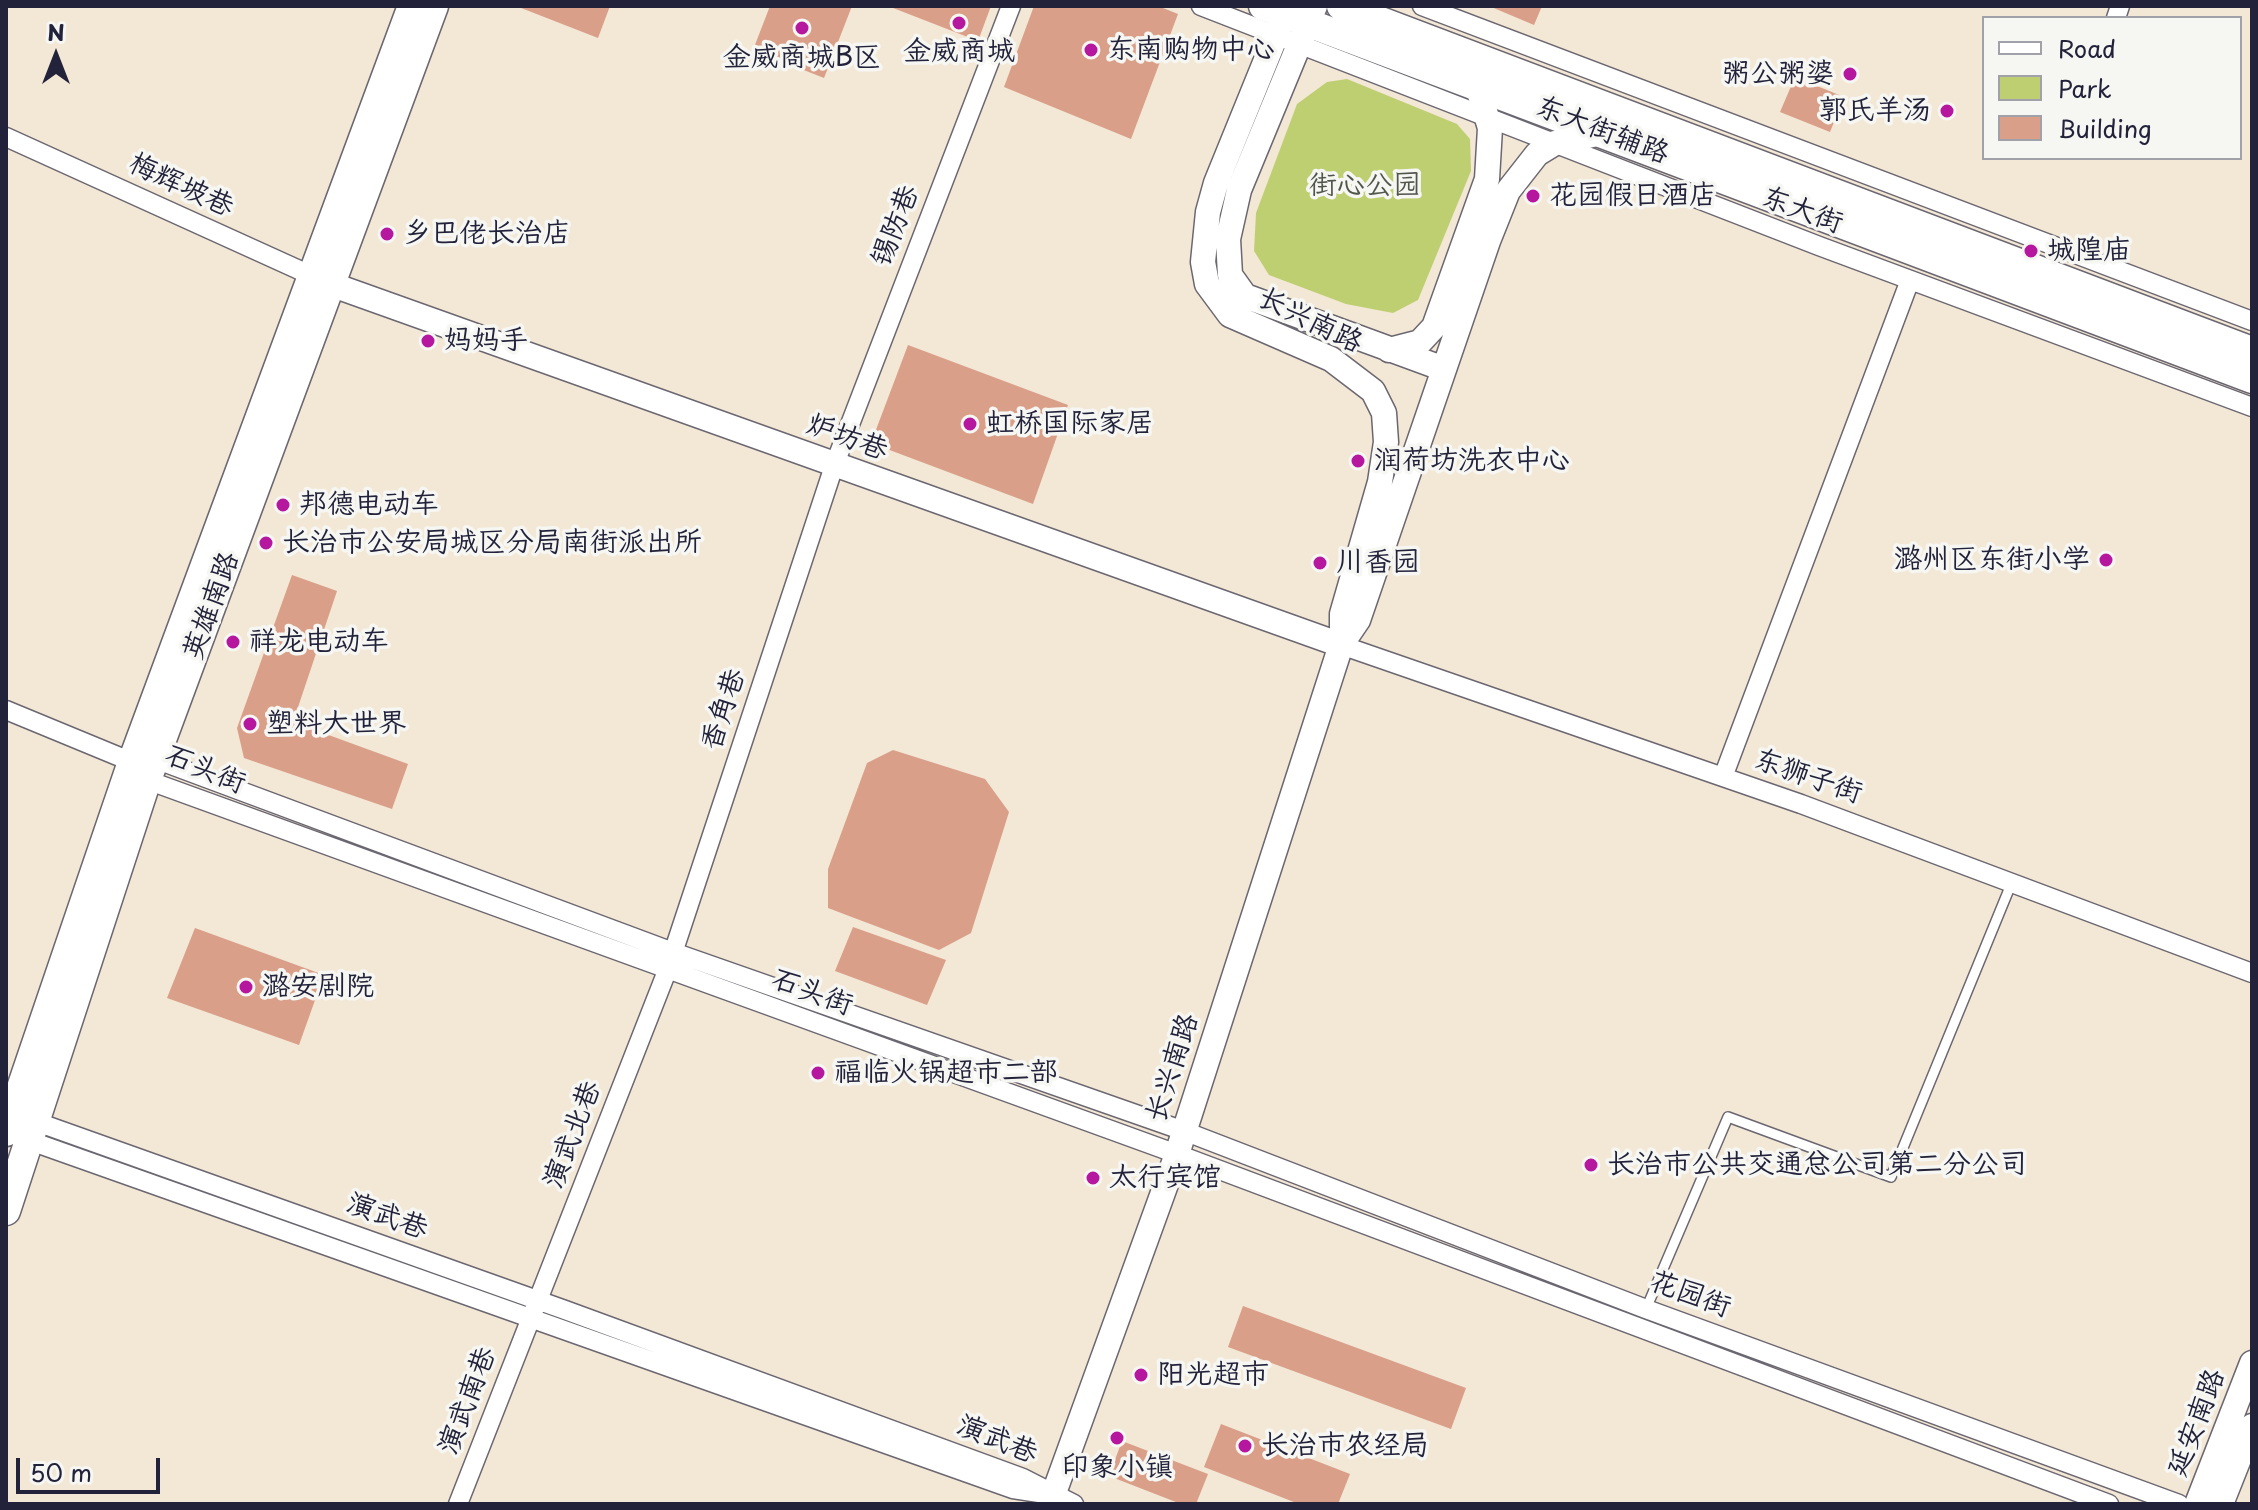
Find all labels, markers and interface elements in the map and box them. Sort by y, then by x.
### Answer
marker: 金威商城 [950,14,968,32]
text: N [47,15,65,48]
north arrow [16,16,96,96]
legend [1982,16,2242,160]
marker: 金威商城B区 [793,19,811,37]
text: Road [2058,30,2116,66]
place label: 东南购物中心 [1107,33,1275,67]
place label: 金威商城 [903,35,1015,69]
place label: 金威商城B区 [723,41,881,75]
marker: 东南购物中心 [1082,41,1100,59]
place label: 粥公粥婆 [1722,57,1834,91]
marker: 粥公粥婆 [1841,65,1859,83]
text: Park [2058,70,2112,106]
street label: 东大街辅路 [1531,90,1673,172]
place label: 郭氏羊汤 [1819,94,1931,128]
marker: 郭氏羊汤 [1938,102,1956,120]
text: Building [2058,110,2152,146]
street label: 梅辉坡巷 [123,147,239,225]
park label: 街心公园 [1309,169,1421,203]
place label: 花园假日酒店 [1549,179,1717,213]
street label: 锡防巷 [865,181,927,271]
street label: 东大街 [1757,181,1847,241]
marker: 花园假日酒店 [1524,187,1542,205]
place label: 乡巴佬长治店 [403,217,571,251]
marker: 乡巴佬长治店 [378,225,396,243]
place label: 城隍庙 [2047,234,2131,268]
marker: 城隍庙 [2022,242,2040,260]
street label: 长兴南路 [1252,281,1368,361]
place label: 妈妈手 [444,324,528,358]
marker: 妈妈手 [419,332,437,350]
place label: 虹桥国际家居 [986,407,1154,441]
street label: 炉坊巷 [802,408,892,468]
marker: 虹桥国际家居 [961,415,979,433]
place label: 润荷坊洗衣中心 [1374,444,1570,478]
marker: 润荷坊洗衣中心 [1349,452,1367,470]
place label: 邦德电动车 [299,488,439,522]
marker: 邦德电动车 [274,496,292,514]
place label: 长治市公安局城区分局南街派出所 [282,526,702,560]
marker: 长治市公安局城区分局南街派出所 [257,534,275,552]
place label: 潞州区东街小学 [1894,543,2090,577]
place label: 川香园 [1336,546,1420,580]
street label: 英雄南路 [177,548,247,664]
marker: 潞州区东街小学 [2097,551,2115,569]
marker: 川香园 [1311,554,1329,572]
place label: 祥龙电动车 [249,625,389,659]
marker: 祥龙电动车 [224,633,242,651]
street label: 香角巷 [695,665,753,755]
place label: 塑料大世界 [266,707,406,741]
marker: 塑料大世界 [241,715,259,733]
street label: 石头街 [160,739,250,801]
street label: 东狮子街 [1750,743,1866,811]
street label: 石头街 [767,963,857,1023]
place label: 潞安剧院 [262,970,374,1004]
marker: 潞安剧院 [237,978,255,996]
street label: 长兴南路 [1140,1010,1206,1126]
place label: 福临火锅超市二部 [834,1056,1058,1090]
marker: 福临火锅超市二部 [809,1064,827,1082]
street label: 演武北巷 [537,1077,609,1193]
place label: 长治市公共交通总公司第二分公司 [1607,1148,2027,1182]
marker: 长治市公共交通总公司第二分公司 [1582,1156,1600,1174]
place label: 太行宾馆 [1109,1161,1221,1195]
marker: 太行宾馆 [1084,1169,1102,1187]
street label: 演武巷 [342,1187,432,1247]
street label: 花园街 [1645,1265,1735,1325]
street label: 演武南巷 [432,1343,504,1459]
place label: 阳光超市 [1157,1358,1269,1392]
street label: 延安南路 [2161,1365,2233,1481]
marker: 阳光超市 [1132,1366,1150,1384]
street label: 演武巷 [952,1409,1042,1471]
marker: 印象小镇 [1108,1429,1126,1447]
place label: 长治市农经局 [1261,1429,1429,1463]
marker: 长治市农经局 [1236,1437,1254,1455]
scale bar [20,1442,164,1492]
place label: 印象小镇 [1061,1451,1173,1485]
text: 50 m [30,1454,92,1490]

